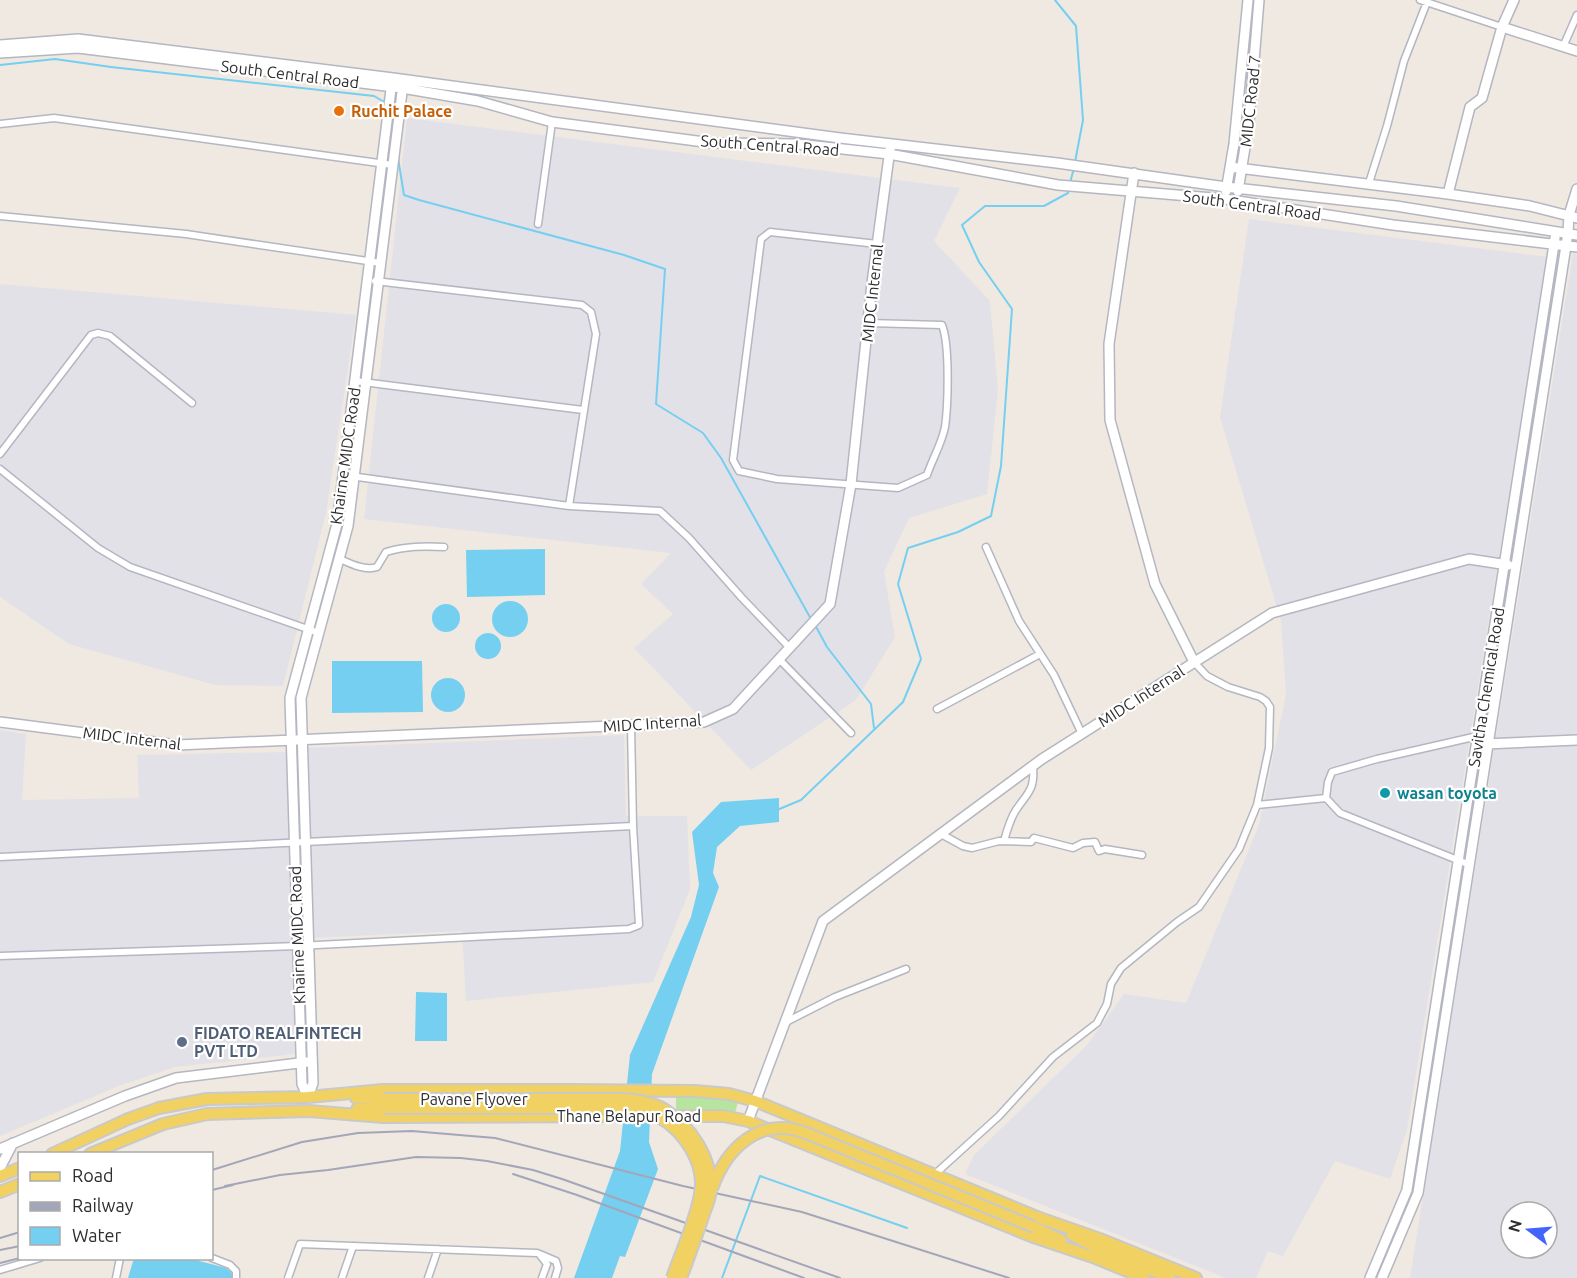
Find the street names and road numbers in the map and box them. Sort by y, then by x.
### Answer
street label: MIDC Road 7 [1236,54,1264,148]
street label: South Central Road [220,57,360,91]
street label: South Central Road [700,131,840,159]
street label: South Central Road [1182,186,1322,224]
street label: MIDC Internal [858,243,886,343]
street label: Khairne MIDC Road [326,386,364,526]
street label: Savitha Chemical Road [1464,606,1508,768]
street label: MIDC Internal [1095,662,1187,730]
street label: MIDC Internal [602,711,702,735]
street label: MIDC Internal [82,723,182,753]
street label: Khairne MIDC Road [286,866,308,1004]
street label: Pavane Flyover [420,1090,528,1108]
street label: Thane Belapur Road [557,1107,701,1125]

